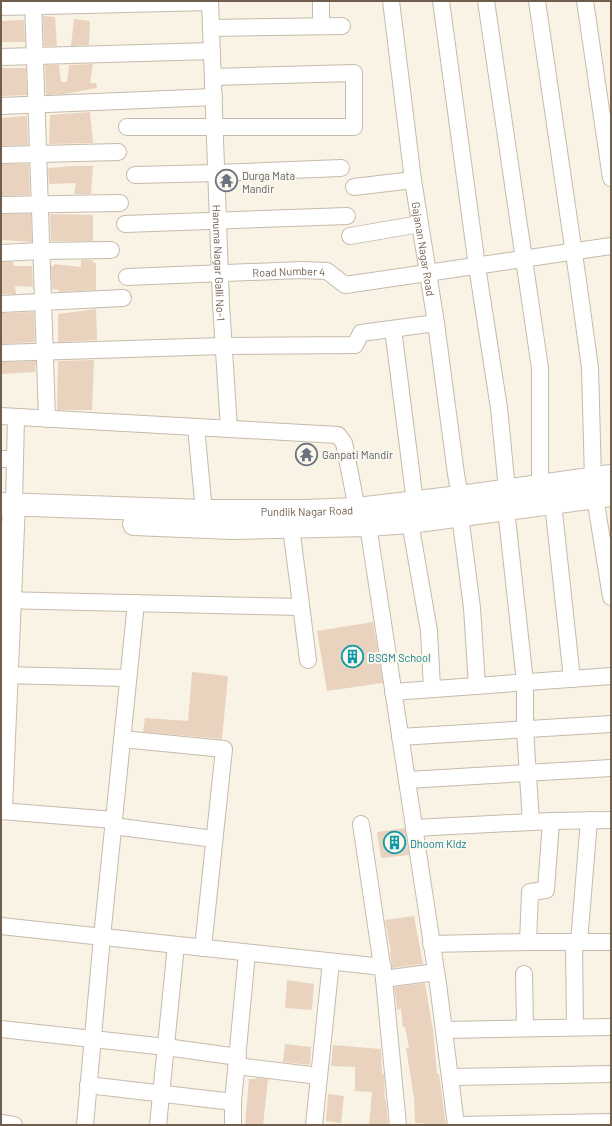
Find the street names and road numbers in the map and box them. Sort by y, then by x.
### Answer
street label: Gajanan Nagar Road [410,201,438,297]
street label: Hanuma Nagar Galli No-1 [211,204,229,321]
street label: Road Number 4 [252,263,326,278]
street label: Pundlik Nagar Road [261,503,353,518]

